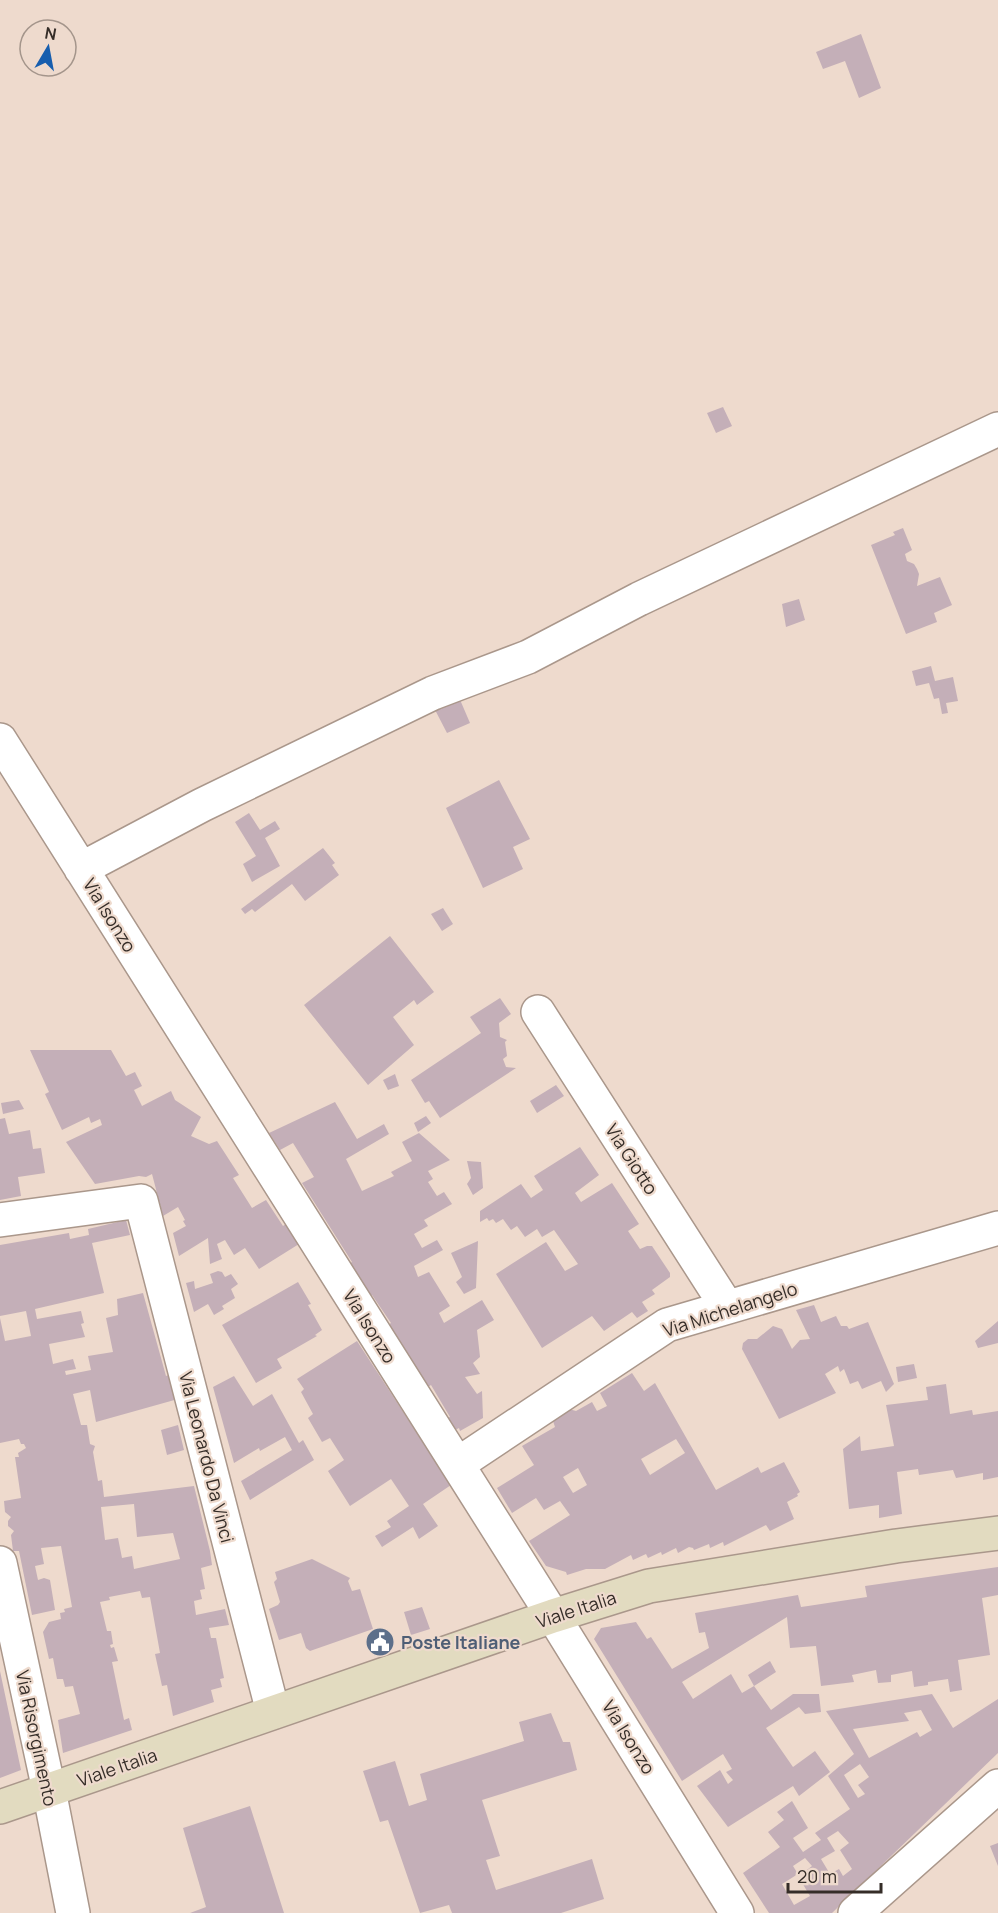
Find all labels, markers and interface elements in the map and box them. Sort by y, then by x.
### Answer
north arrow [18,18,78,78]
text: N [43,21,58,45]
street label: Via Isonzo [78,874,142,956]
street label: Via Giotto [600,1119,664,1199]
street label: Via Michelangelo [660,1276,800,1342]
street label: Via Isonzo [338,1285,402,1367]
street label: Via Leonardo Da Vinci [174,1369,240,1545]
street label: Viale Italia [533,1585,619,1633]
public building icon: Poste Italiane [364,1626,396,1658]
place label: Poste Italiane [401,1630,521,1654]
street label: Via Risorgimento [11,1668,63,1808]
street label: Via Isonzo [597,1696,661,1778]
street label: Viale Italia [74,1742,160,1792]
scale bar [788,1856,881,1894]
text: 20 m [797,1864,837,1888]

